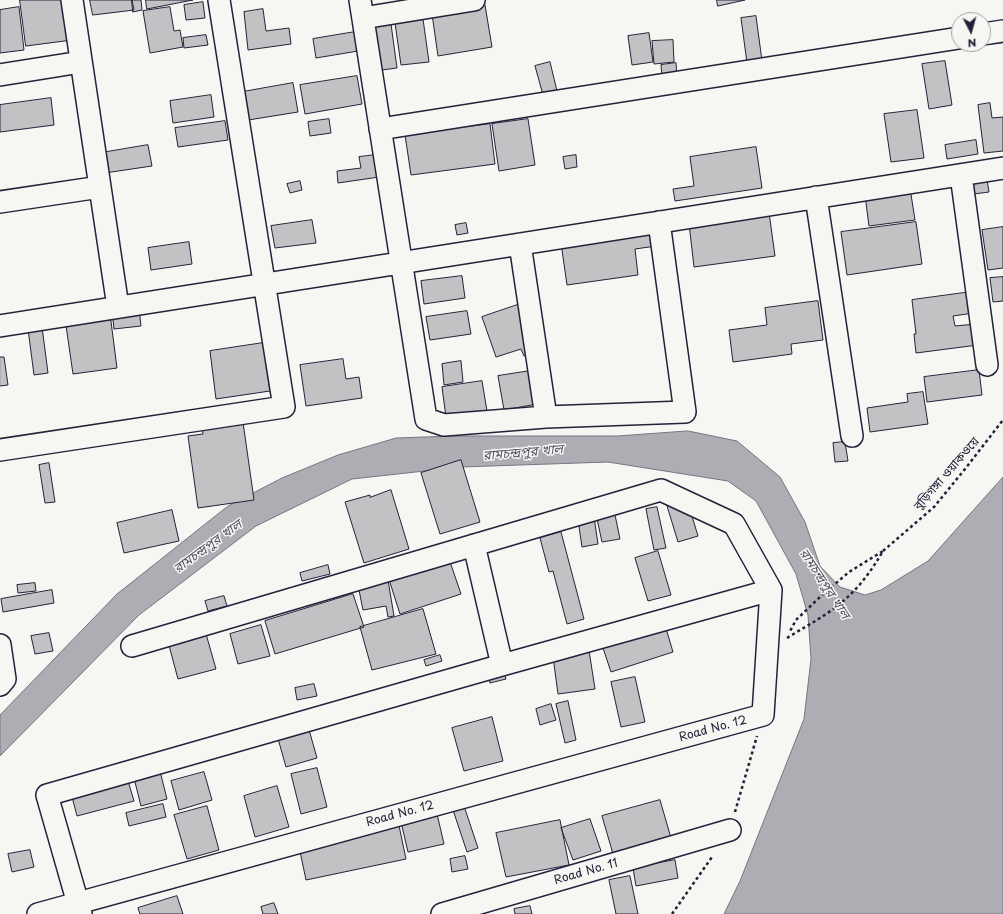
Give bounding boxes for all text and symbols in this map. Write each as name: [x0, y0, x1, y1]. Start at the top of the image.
north arrow: [951, 12, 991, 52]
text: N: [967, 35, 977, 52]
street label: বুড়িগঙ্গা ওয়াকওয়ে: [911, 435, 983, 513]
water label: রামচন্দ্রপুর খাল: [482, 442, 564, 464]
water label: রামচন্দ্রপুর খাল: [171, 517, 245, 577]
water label: রামচন্দ্রপুর খাল: [796, 546, 852, 622]
street label: Road No. 12: [678, 713, 748, 745]
street label: Road No. 12: [365, 798, 435, 830]
street label: Road No. 11: [552, 856, 620, 888]

